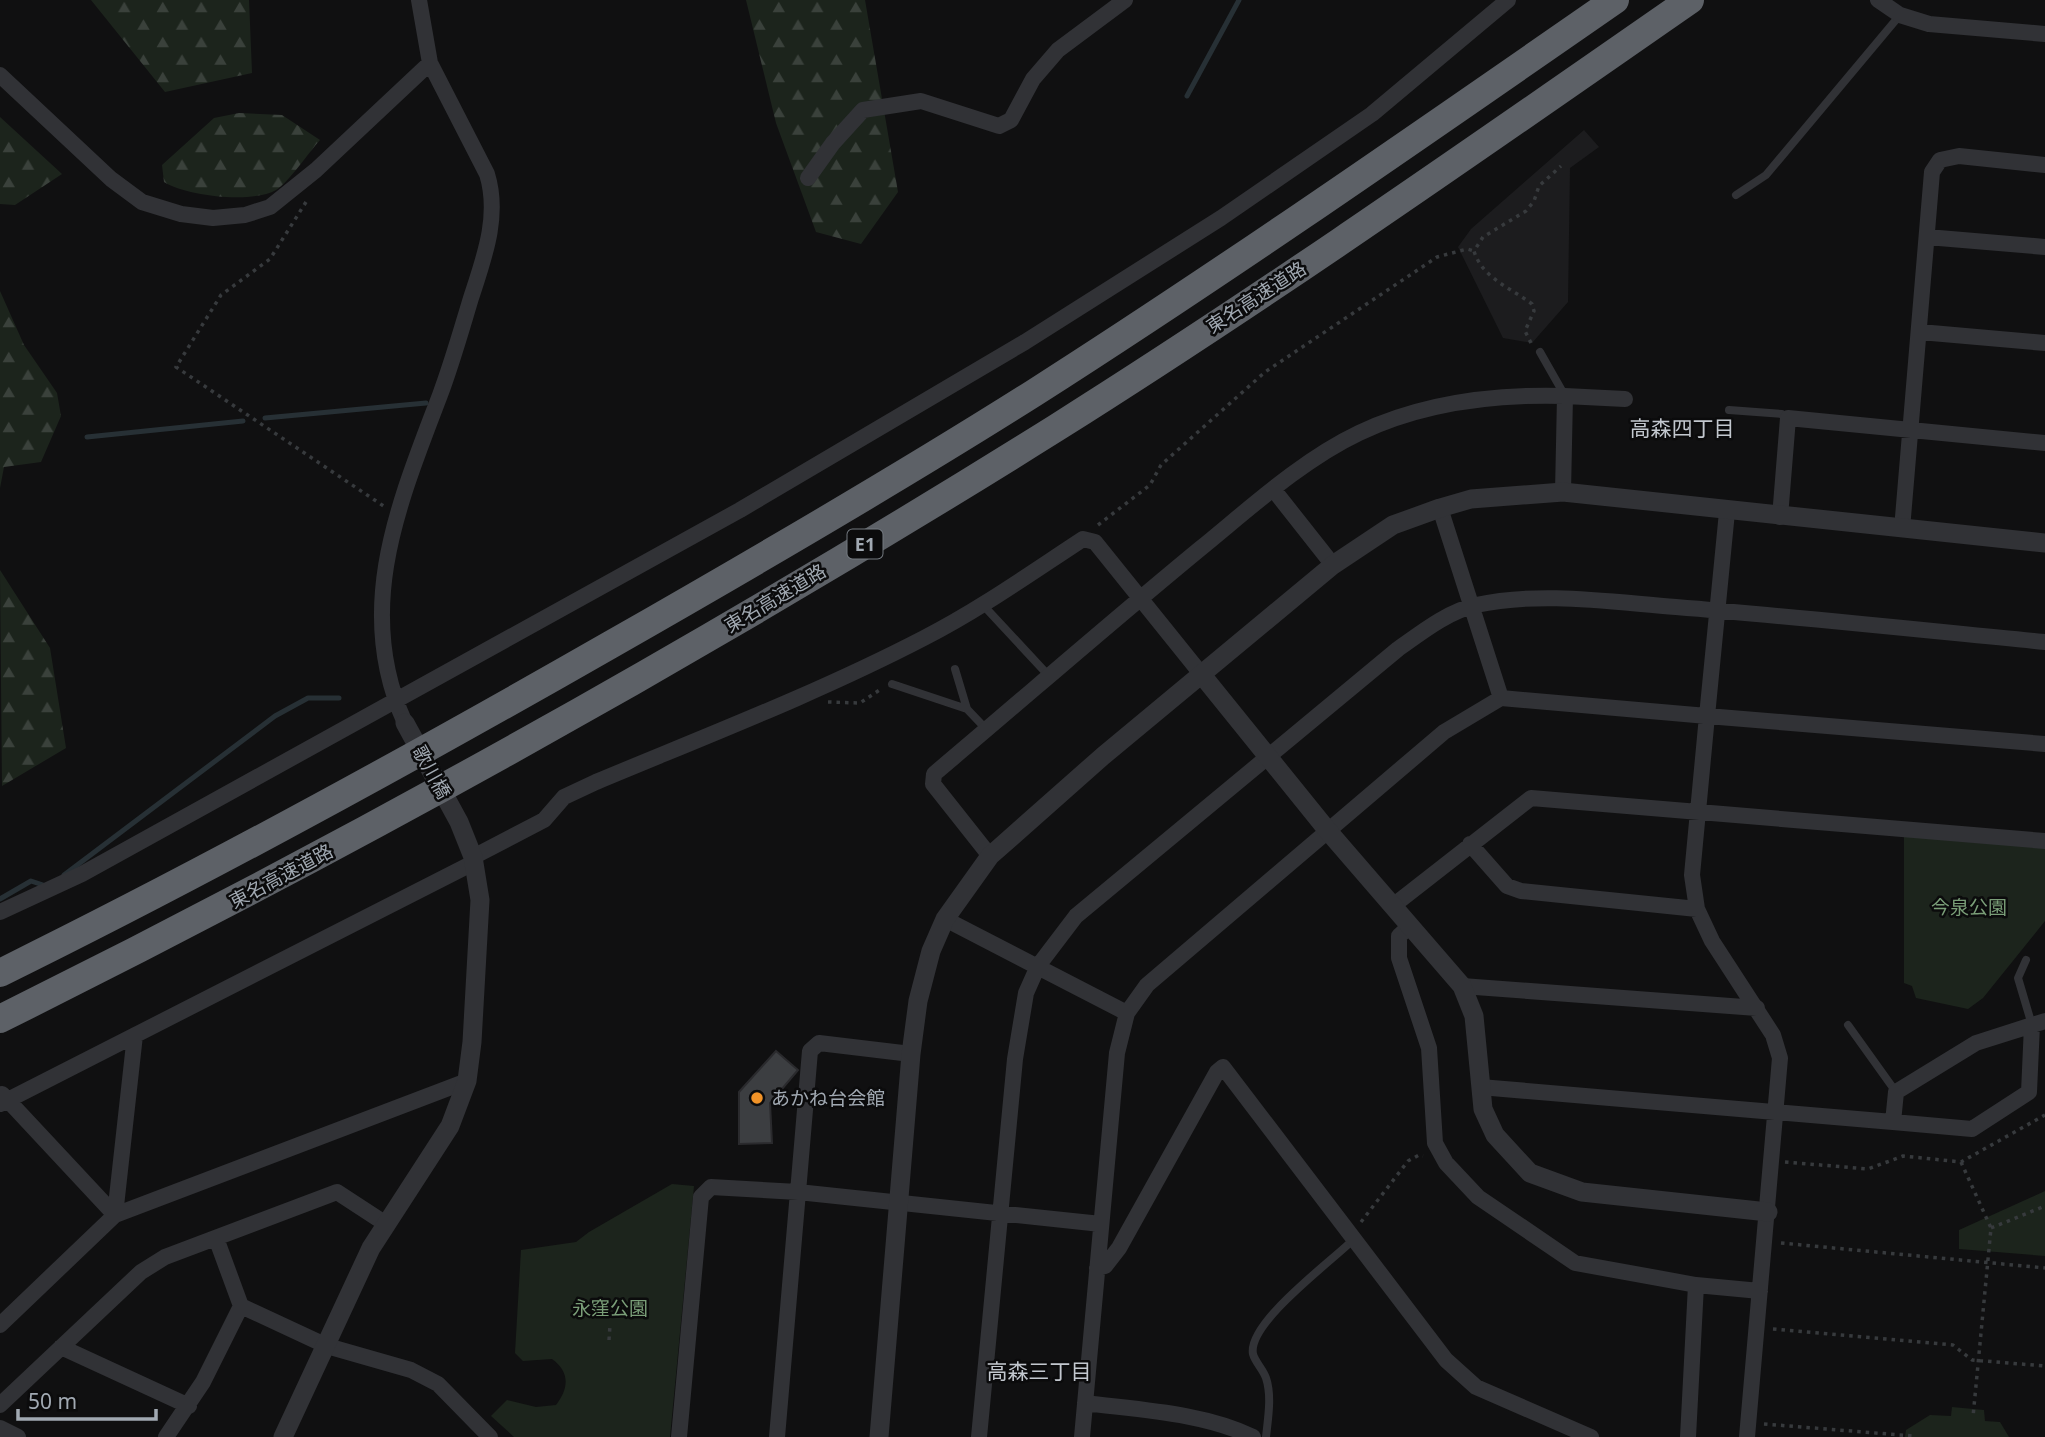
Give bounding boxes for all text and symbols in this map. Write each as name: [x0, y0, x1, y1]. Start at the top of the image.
street label: 東名高速道路: [1201, 255, 1311, 339]
district label: 高森四丁目: [1630, 414, 1735, 442]
road number: E1: [848, 530, 882, 558]
street label: 東名高速道路: [719, 557, 831, 639]
street label: 歌川橋: [407, 741, 457, 803]
street label: 東名高速道路: [225, 838, 337, 914]
park label: 今泉公園: [1931, 894, 2007, 920]
place label: あかね台会館: [771, 1085, 885, 1111]
marker: あかね台会館: [749, 1090, 765, 1106]
park label: 永窪公園: [572, 1295, 648, 1321]
district label: 高森三丁目: [987, 1357, 1092, 1385]
scale bar: [18, 1378, 156, 1422]
text: 50 m: [28, 1387, 77, 1415]

